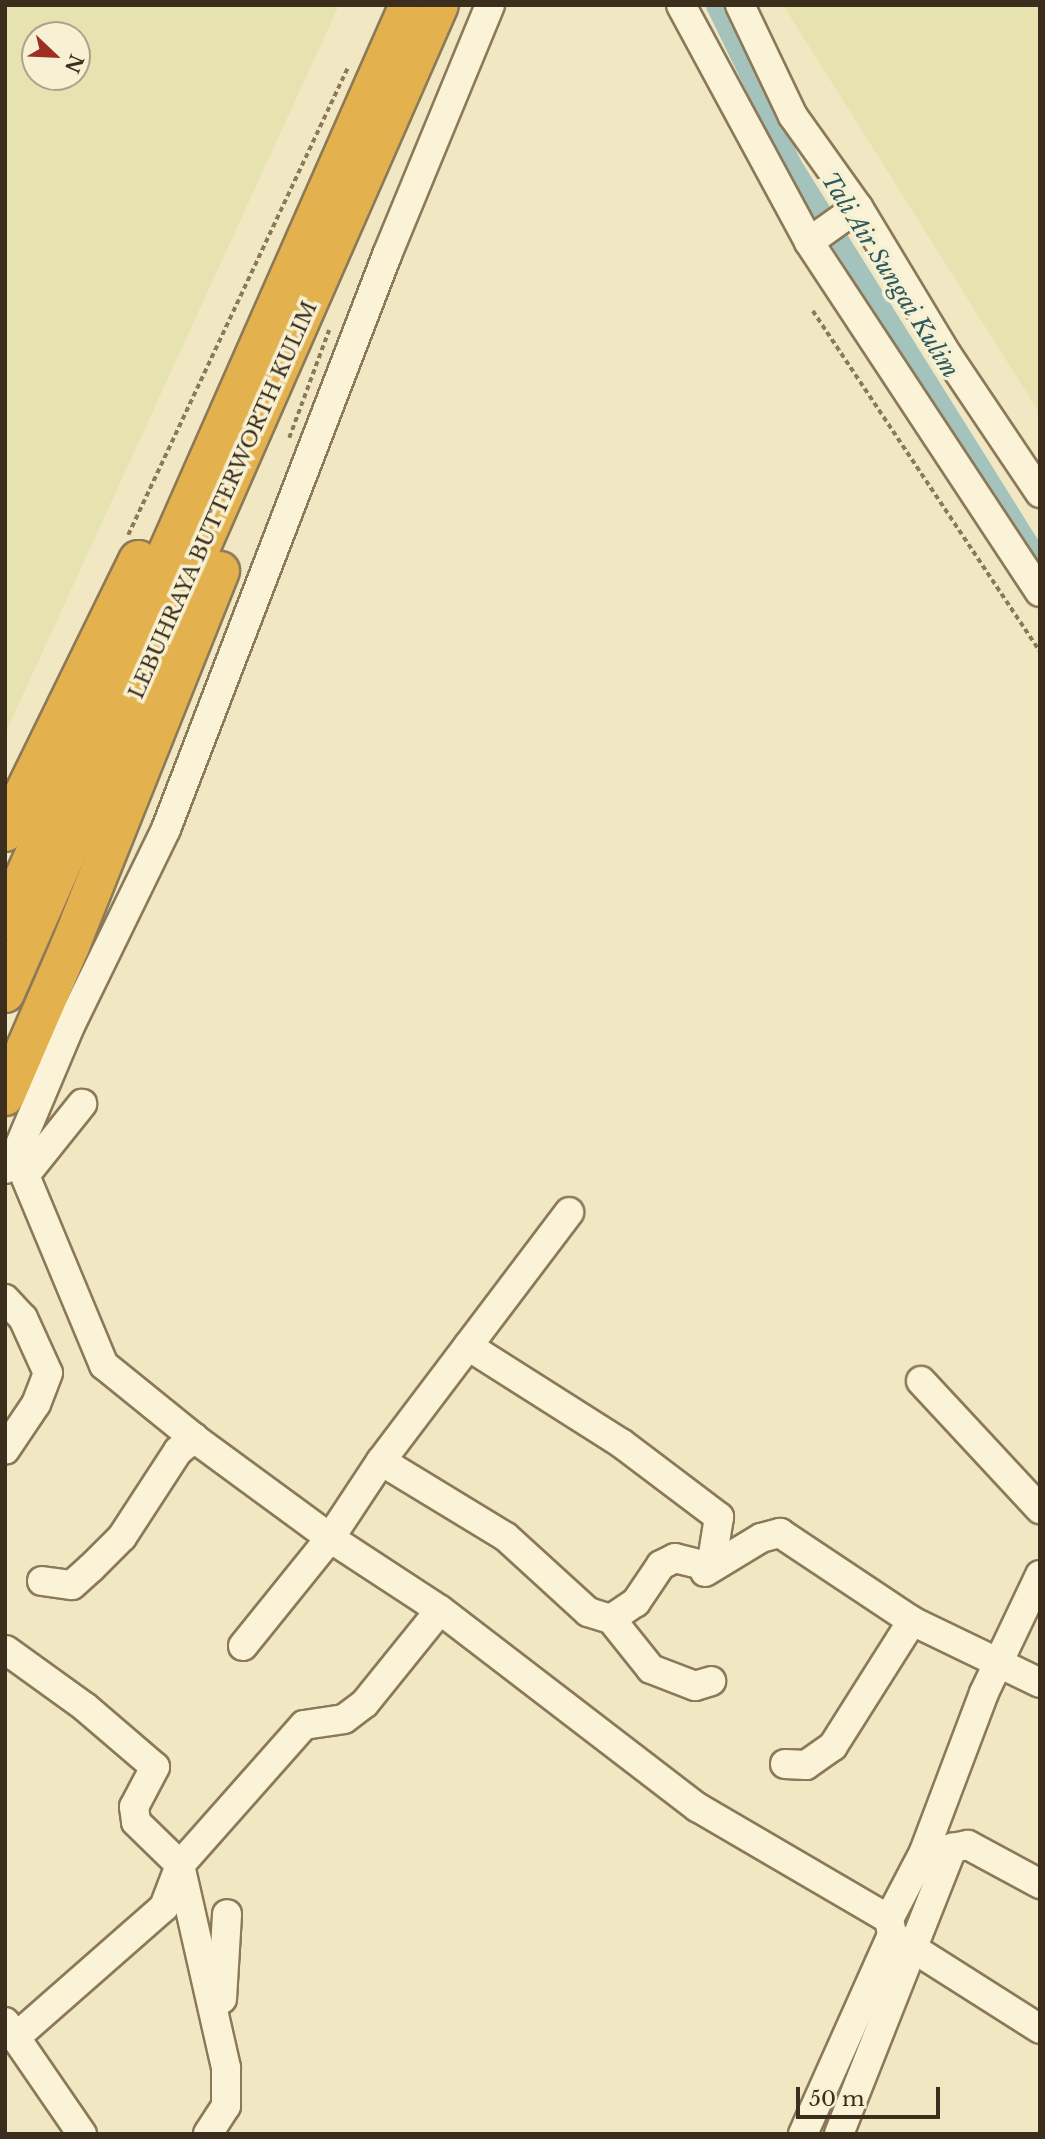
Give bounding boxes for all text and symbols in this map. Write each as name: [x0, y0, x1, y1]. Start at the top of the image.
north arrow: [21, 21, 91, 91]
text: N: [60, 51, 88, 76]
water label: Tali Air Sungai Kulim: [815, 166, 965, 384]
street label: LEBUHRAYA BUTTERWORTH KULIM: [123, 297, 323, 703]
scale bar: [800, 2072, 944, 2116]
text: 50 m: [809, 2086, 864, 2112]

